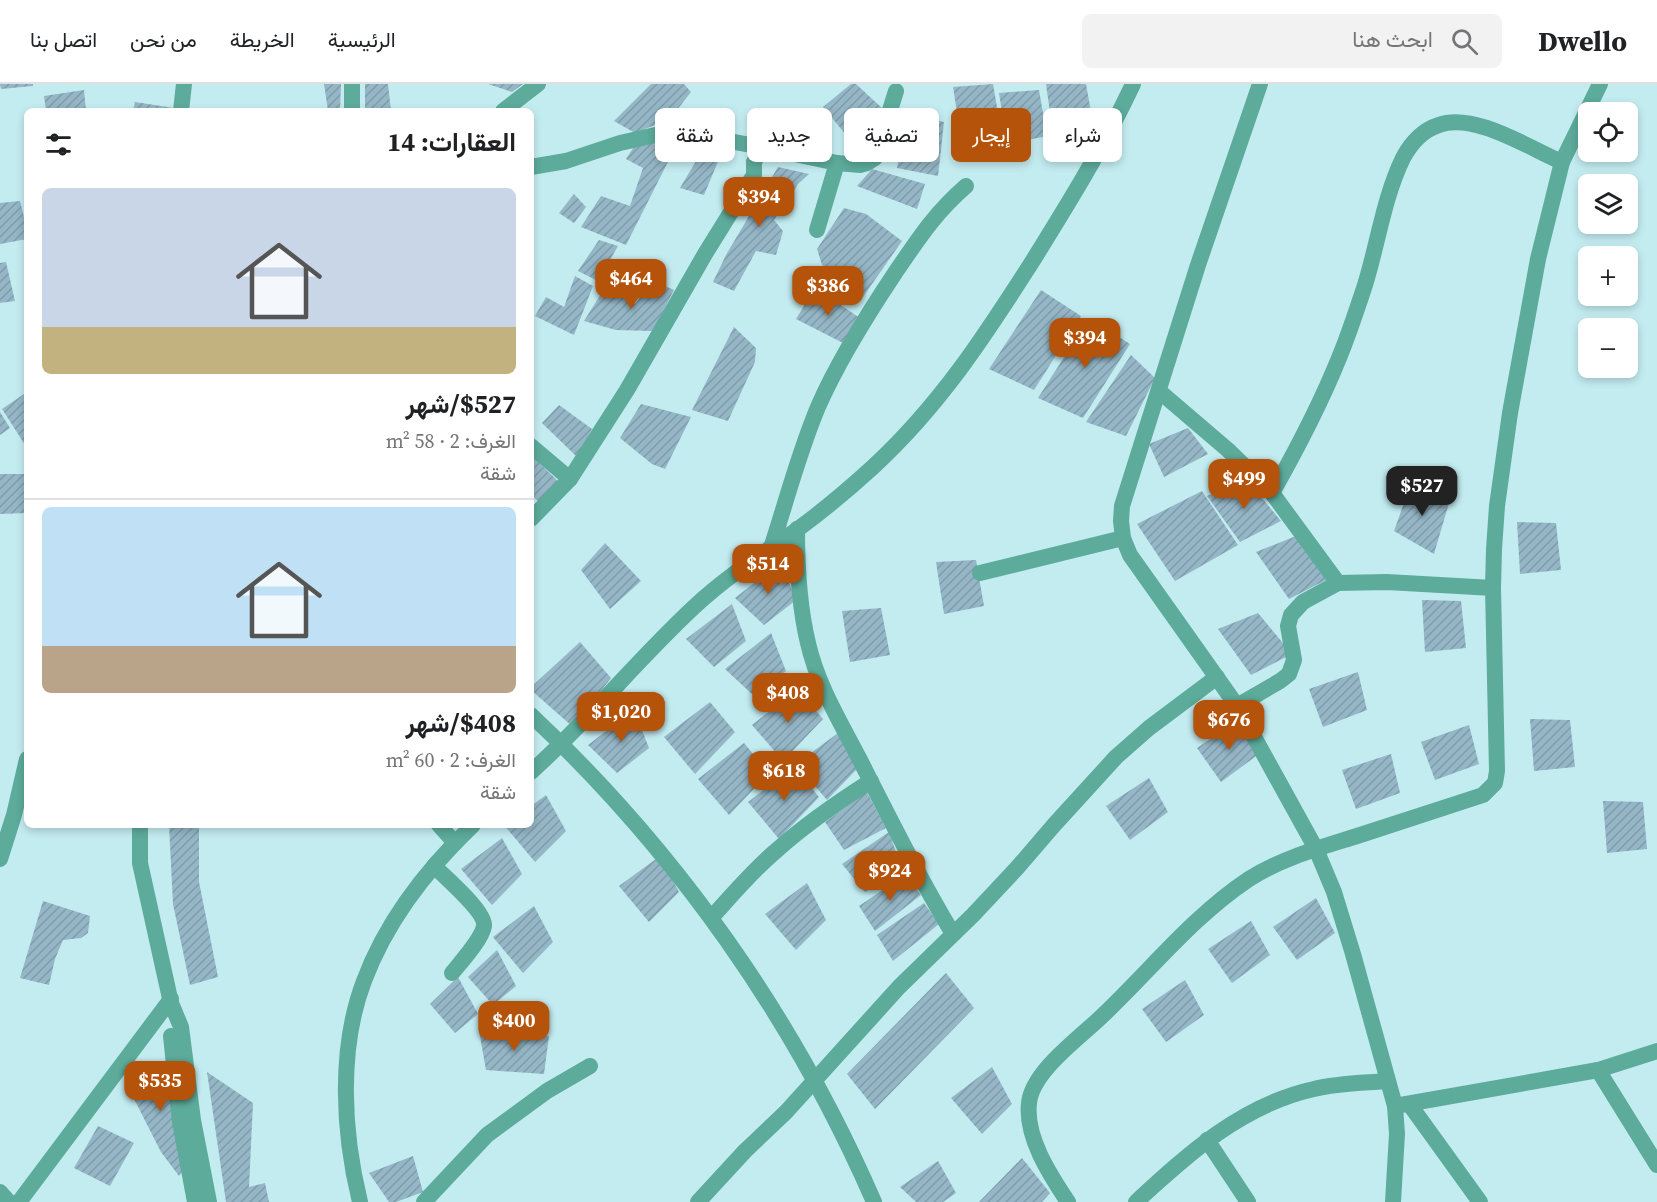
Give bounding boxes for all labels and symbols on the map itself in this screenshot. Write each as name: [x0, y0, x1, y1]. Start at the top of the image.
pin: $394: [723, 177, 795, 228]
pin: $464: [595, 259, 667, 310]
pin: $386: [792, 266, 864, 317]
pin: $394: [1049, 318, 1121, 369]
pin: $499: [1208, 459, 1280, 510]
pin: $527: [1386, 466, 1458, 517]
pin: $514: [732, 544, 804, 595]
pin: $408: [752, 673, 824, 724]
pin: $1,020: [572, 692, 670, 743]
pin: $676: [1193, 700, 1265, 751]
pin: $618: [748, 751, 820, 802]
pin: $924: [854, 851, 926, 902]
pin: $400: [478, 1001, 550, 1052]
pin: $535: [124, 1061, 196, 1112]

